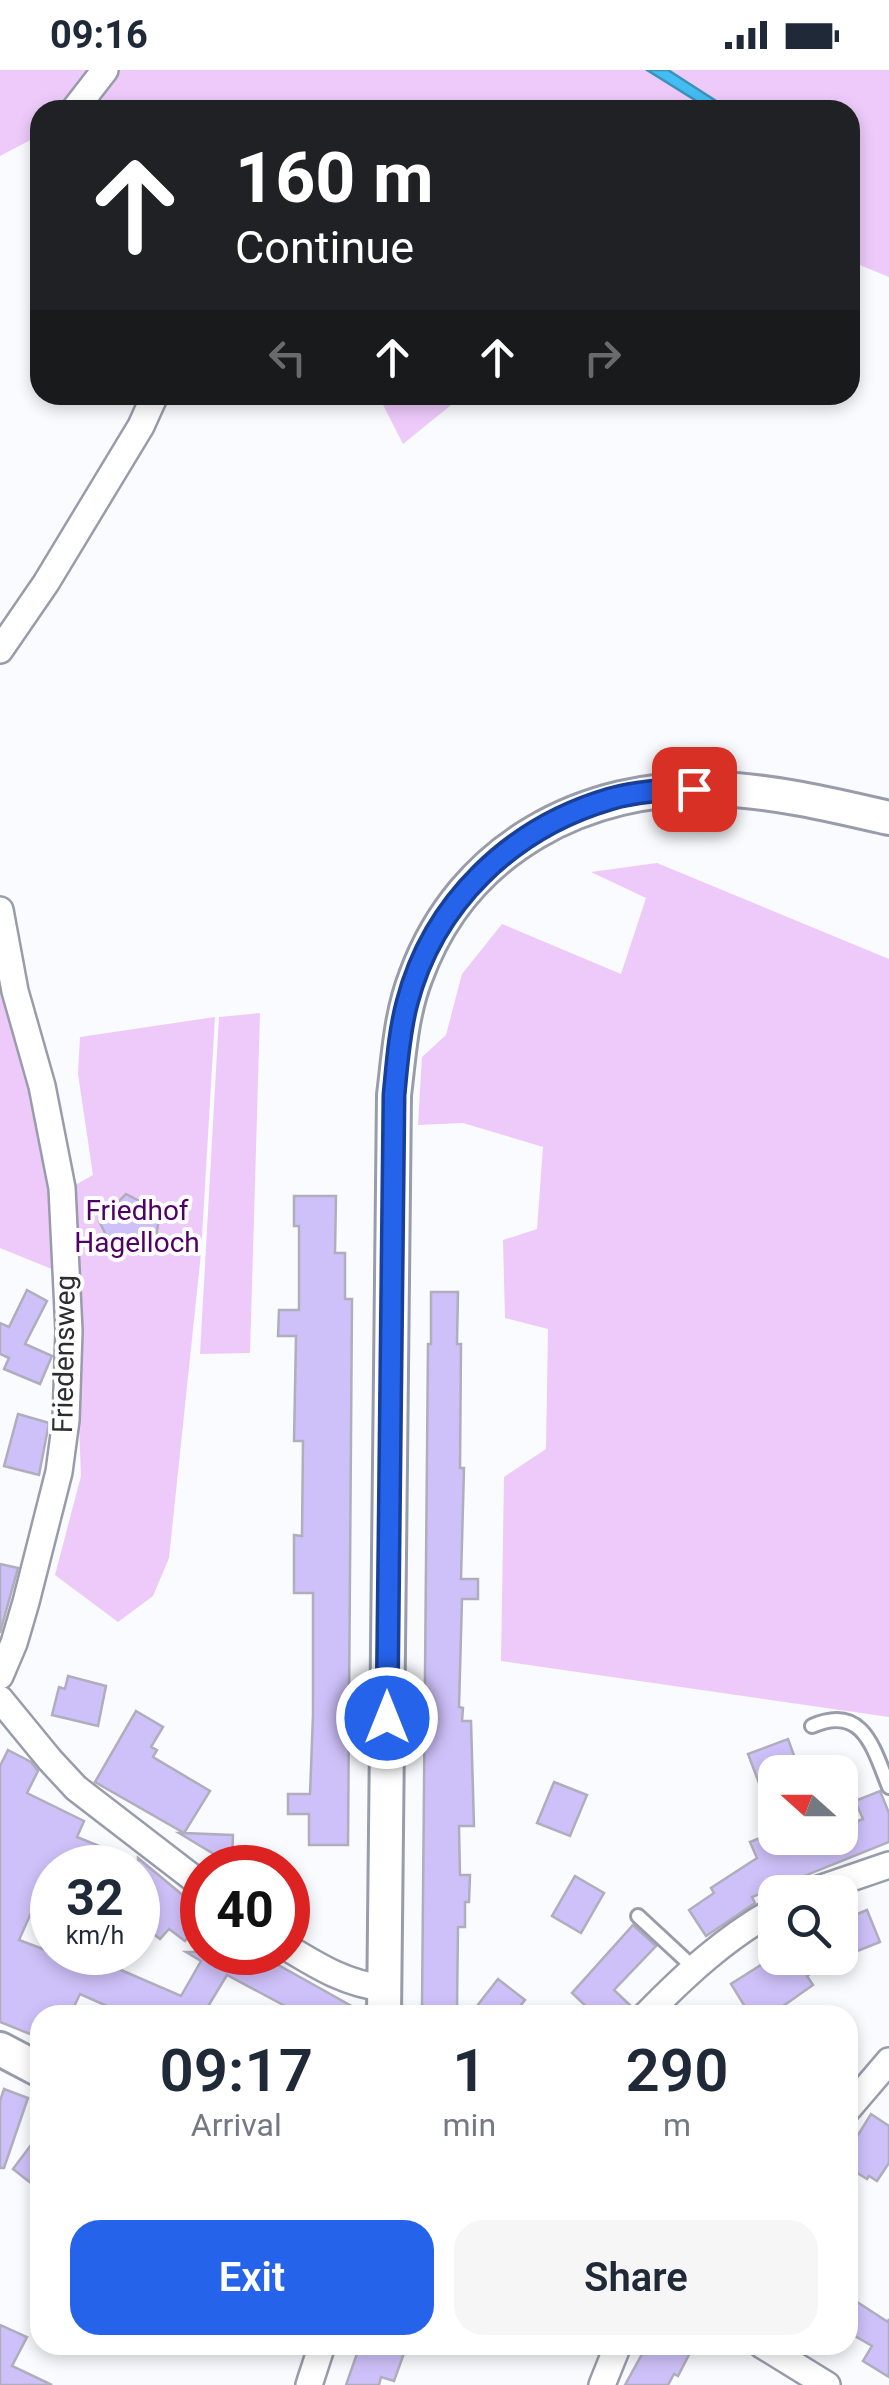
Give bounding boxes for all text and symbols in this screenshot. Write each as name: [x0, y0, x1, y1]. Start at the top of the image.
text: 09:16: [50, 13, 148, 57]
text: 160 m: [235, 137, 434, 219]
icon: ahead: [70, 140, 200, 270]
text: Continue: [235, 221, 414, 274]
icon: left: [260, 330, 315, 385]
icon: ahead: [365, 330, 420, 385]
icon: ahead: [470, 330, 525, 385]
icon: right: [575, 330, 630, 385]
pin: [652, 747, 737, 832]
icon: arrive: [667, 762, 722, 817]
park label: Friedhof Hagelloch: [74, 1194, 200, 1259]
street label: Friedensweg: [46, 1275, 82, 1433]
position arrow: [335, 1666, 439, 1770]
north arrow: [758, 1755, 858, 1855]
map controls: [758, 1755, 858, 1975]
speed limit sign: 40: [180, 1845, 310, 1975]
text: 32: [66, 1869, 124, 1927]
button: search: [758, 1875, 858, 1975]
text: km/h: [66, 1921, 124, 1950]
text: 09:17: [160, 2035, 313, 2106]
text: 1: [452, 2035, 486, 2106]
text: 290: [626, 2035, 728, 2106]
text: Arrival: [191, 2106, 282, 2144]
text: min: [443, 2106, 496, 2144]
text: m: [663, 2106, 691, 2144]
button: Exit: [70, 2220, 434, 2335]
button: Share: [454, 2220, 818, 2335]

